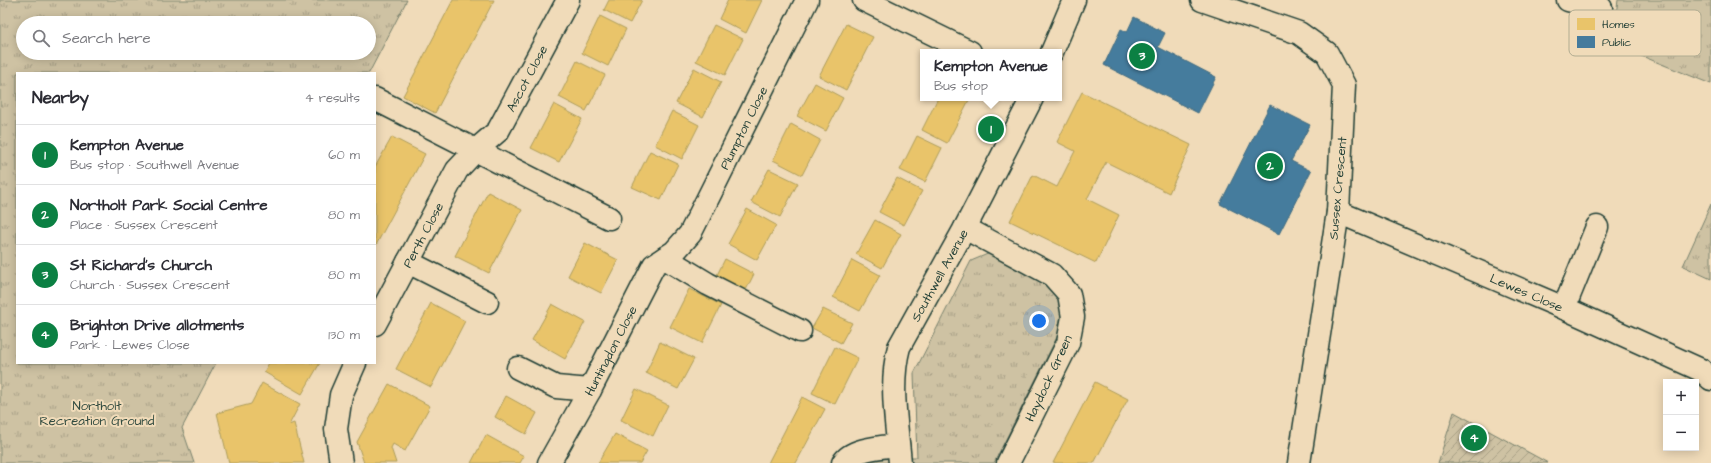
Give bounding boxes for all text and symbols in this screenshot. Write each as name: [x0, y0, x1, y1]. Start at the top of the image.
legend: [1569, 10, 1701, 56]
search box: [16, 16, 376, 60]
text: Homes: [1602, 17, 1635, 32]
icon: search: [30, 27, 52, 49]
text: Search here: [62, 28, 151, 49]
text: Public: [1602, 35, 1631, 50]
pin: 3: [1129, 41, 1155, 71]
street label: Ascot Close: [502, 42, 552, 115]
popup: [920, 49, 1062, 101]
text: Kempton Avenue: [934, 56, 1048, 77]
text: Bus stop: [934, 77, 988, 95]
street label: Plumpton Close: [716, 83, 772, 173]
text: Nearby: [32, 86, 89, 110]
text: 4 results: [305, 89, 360, 107]
pin: 1: [978, 114, 1004, 144]
text: Kempton Avenue: [70, 135, 184, 156]
street label: Sussex Crescent: [1325, 135, 1352, 240]
text: 1: [44, 146, 46, 164]
text: 60 m: [328, 146, 360, 164]
pin: 2: [1257, 151, 1283, 181]
text: Bus stop · Southwell Avenue: [70, 156, 239, 174]
text: Northolt Park Social Centre: [70, 195, 268, 216]
street label: Perth Close: [399, 199, 448, 271]
text: 2: [41, 206, 49, 224]
text: 80 m: [328, 206, 360, 224]
text: Place · Sussex Crescent: [70, 216, 218, 234]
street label: Southwell Avenue: [907, 226, 973, 325]
text: St Richard's Church: [70, 255, 212, 276]
text: 3: [42, 266, 48, 284]
text: 80 m: [328, 266, 360, 284]
street label: Lewes Close: [1487, 270, 1565, 317]
text: Church · Sussex Crescent: [70, 276, 230, 294]
street label: Huntingdon Close: [580, 303, 642, 400]
your location: [1029, 311, 1049, 331]
text: Brighton Drive allotments: [70, 315, 244, 336]
text: 4: [41, 326, 49, 344]
text: 130 m: [328, 326, 360, 344]
street label: Haydock Green: [1021, 332, 1078, 425]
text: Park · Lewes Close: [70, 336, 190, 354]
map controls: [1663, 379, 1699, 451]
button: +: [1663, 379, 1699, 415]
park label: Northolt Recreation Ground: [40, 397, 155, 430]
button: −: [1663, 415, 1699, 451]
pin: 4: [1461, 423, 1487, 453]

